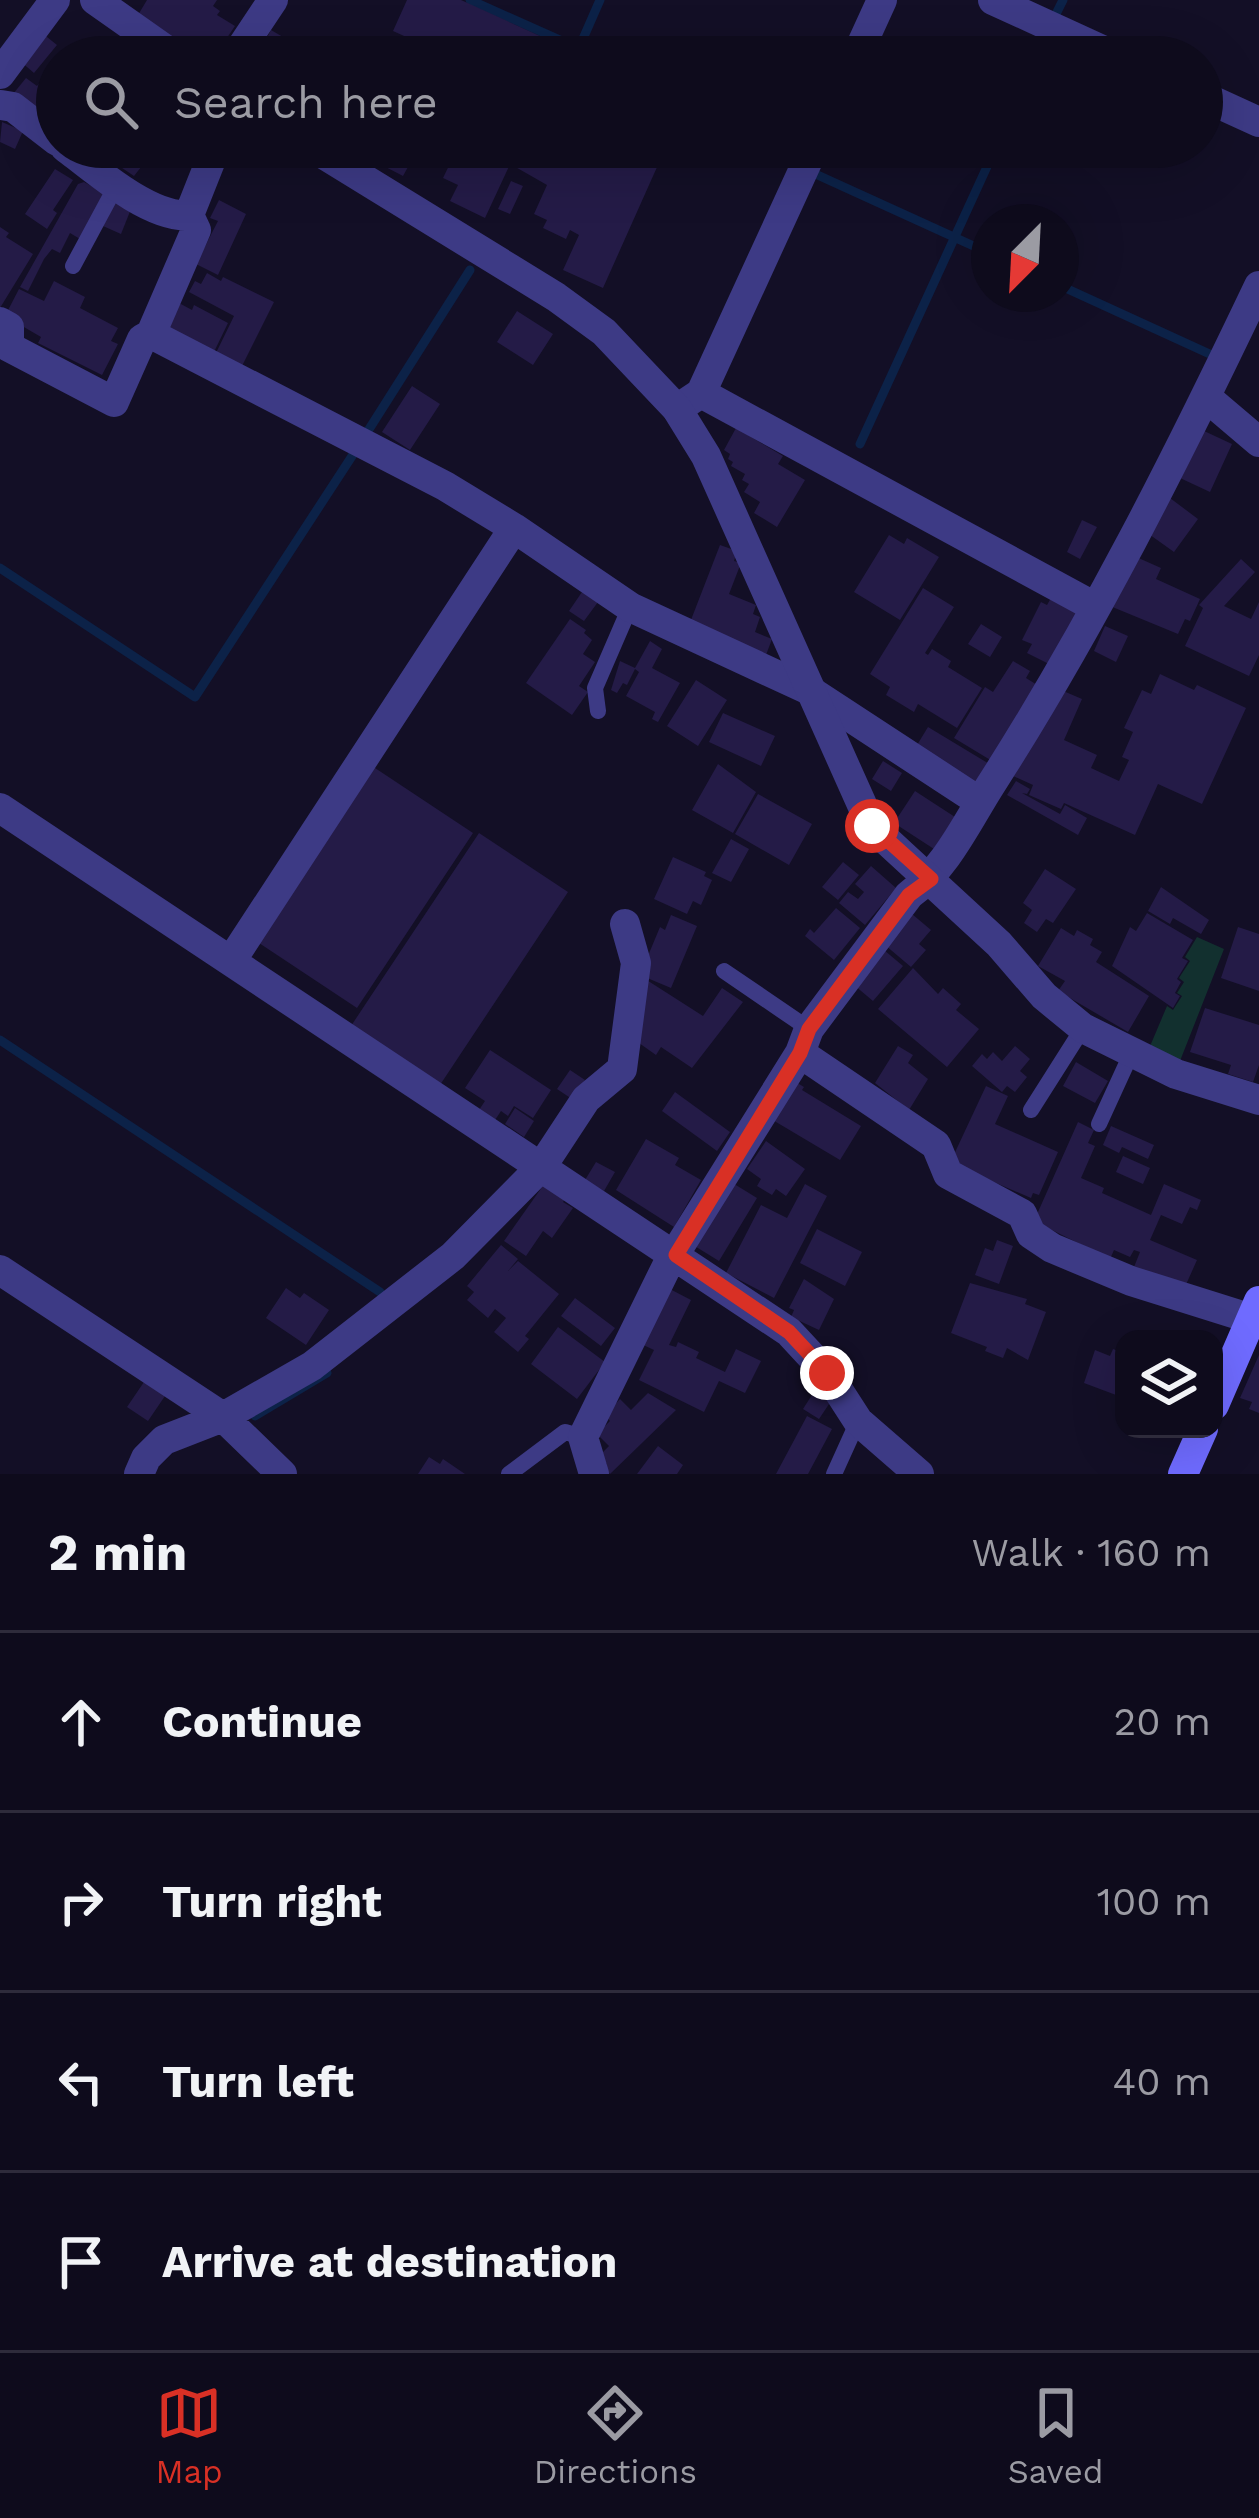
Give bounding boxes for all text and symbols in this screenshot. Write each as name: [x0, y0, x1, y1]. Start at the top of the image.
search box: [36, 36, 1223, 168]
icon: search: [78, 69, 144, 135]
text: Search here: [174, 76, 438, 129]
north arrow: [971, 204, 1079, 312]
route start: [845, 799, 899, 853]
map controls: [1115, 1330, 1223, 1438]
button: layers: [1115, 1330, 1223, 1438]
route end: [800, 1346, 854, 1400]
text: 2 min: [48, 1523, 187, 1582]
text: Walk · 160 m: [972, 1530, 1211, 1575]
icon: ahead: [48, 1689, 114, 1755]
text: Continue: [162, 1695, 362, 1748]
text: 20 m: [1114, 1699, 1211, 1744]
icon: right: [48, 1869, 114, 1935]
text: Turn right: [162, 1875, 382, 1928]
text: 100 m: [1097, 1879, 1211, 1924]
icon: left: [48, 2049, 114, 2115]
text: Turn left: [162, 2055, 354, 2108]
text: 40 m: [1112, 2059, 1211, 2104]
icon: arrive: [48, 2229, 114, 2295]
text: Arrive at destination: [162, 2235, 617, 2288]
tab: Map: [155, 2380, 223, 2491]
tab: Directions: [534, 2380, 697, 2491]
tab: Saved: [1008, 2380, 1104, 2491]

